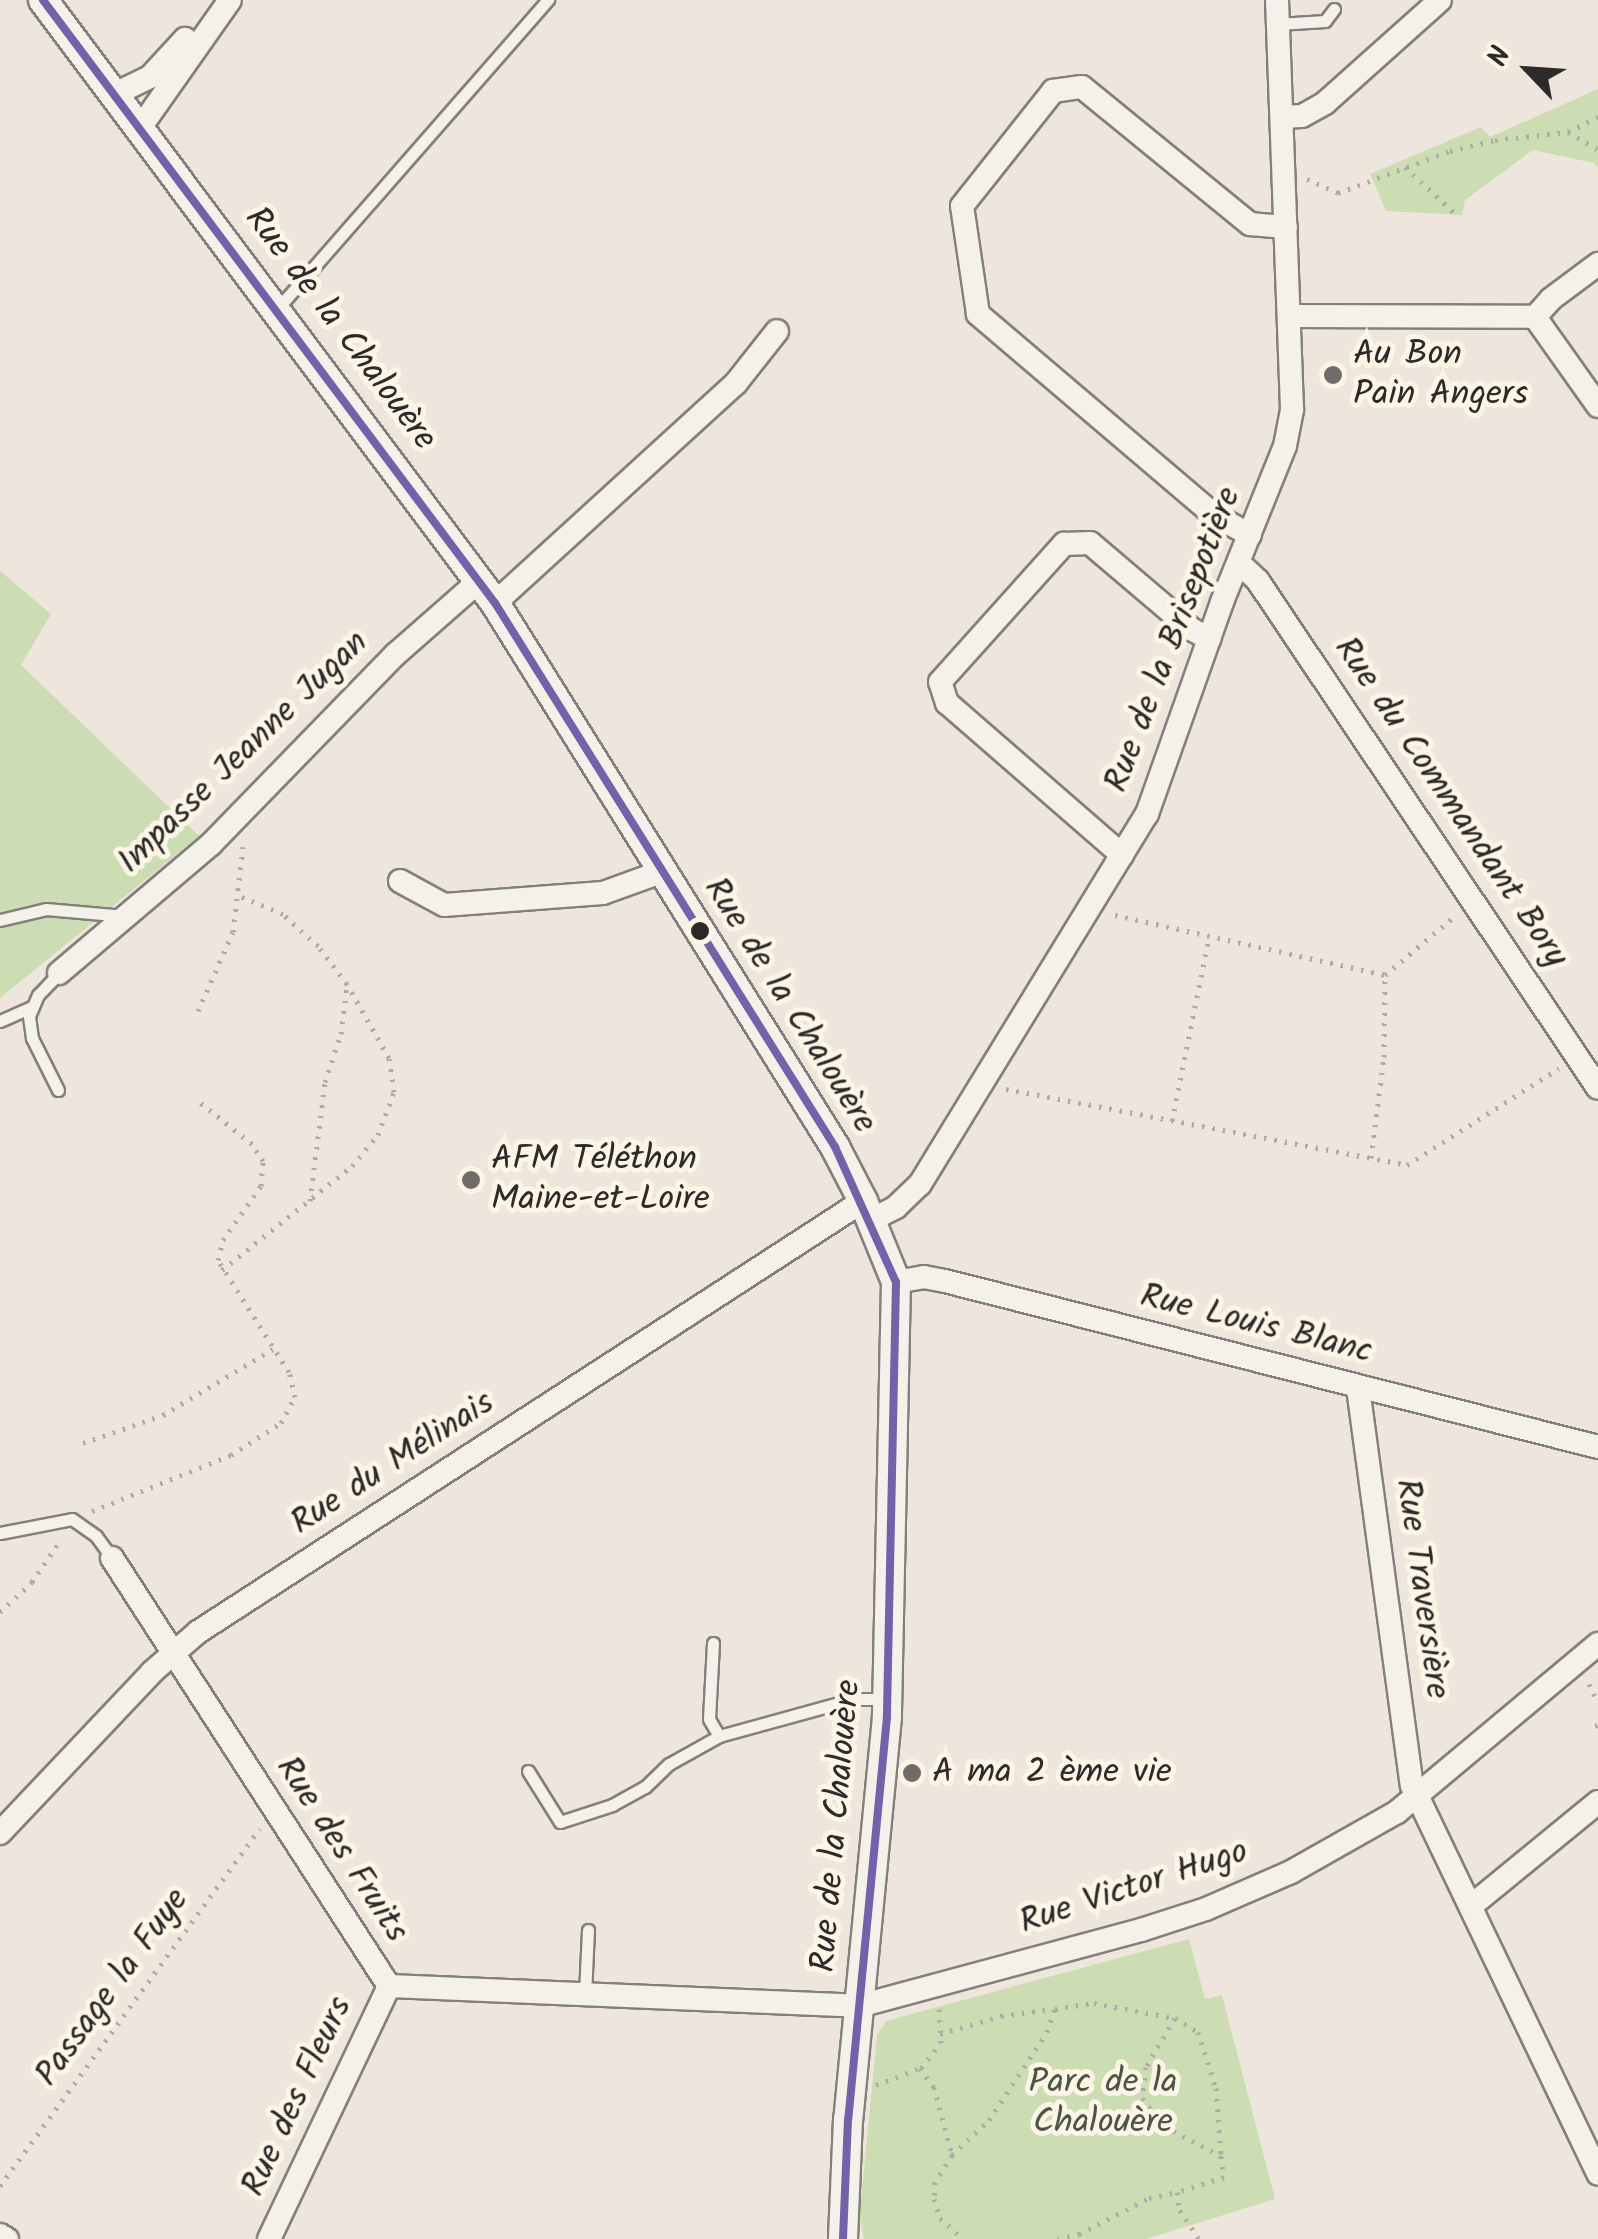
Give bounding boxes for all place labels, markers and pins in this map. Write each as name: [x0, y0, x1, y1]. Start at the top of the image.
place label: Au Bon Pain Angers: [1353, 334, 1528, 416]
marker: Au Bon Pain Angers: [1322, 364, 1344, 386]
unlabelled marker: [690, 921, 710, 941]
place label: AFM Téléthon Maine-et-Loire: [491, 1139, 710, 1221]
marker: AFM Téléthon Maine-et-Loire: [460, 1169, 482, 1191]
place label: A ma 2 ème vie: [932, 1752, 1172, 1794]
marker: A ma 2 ème vie: [901, 1762, 923, 1784]

